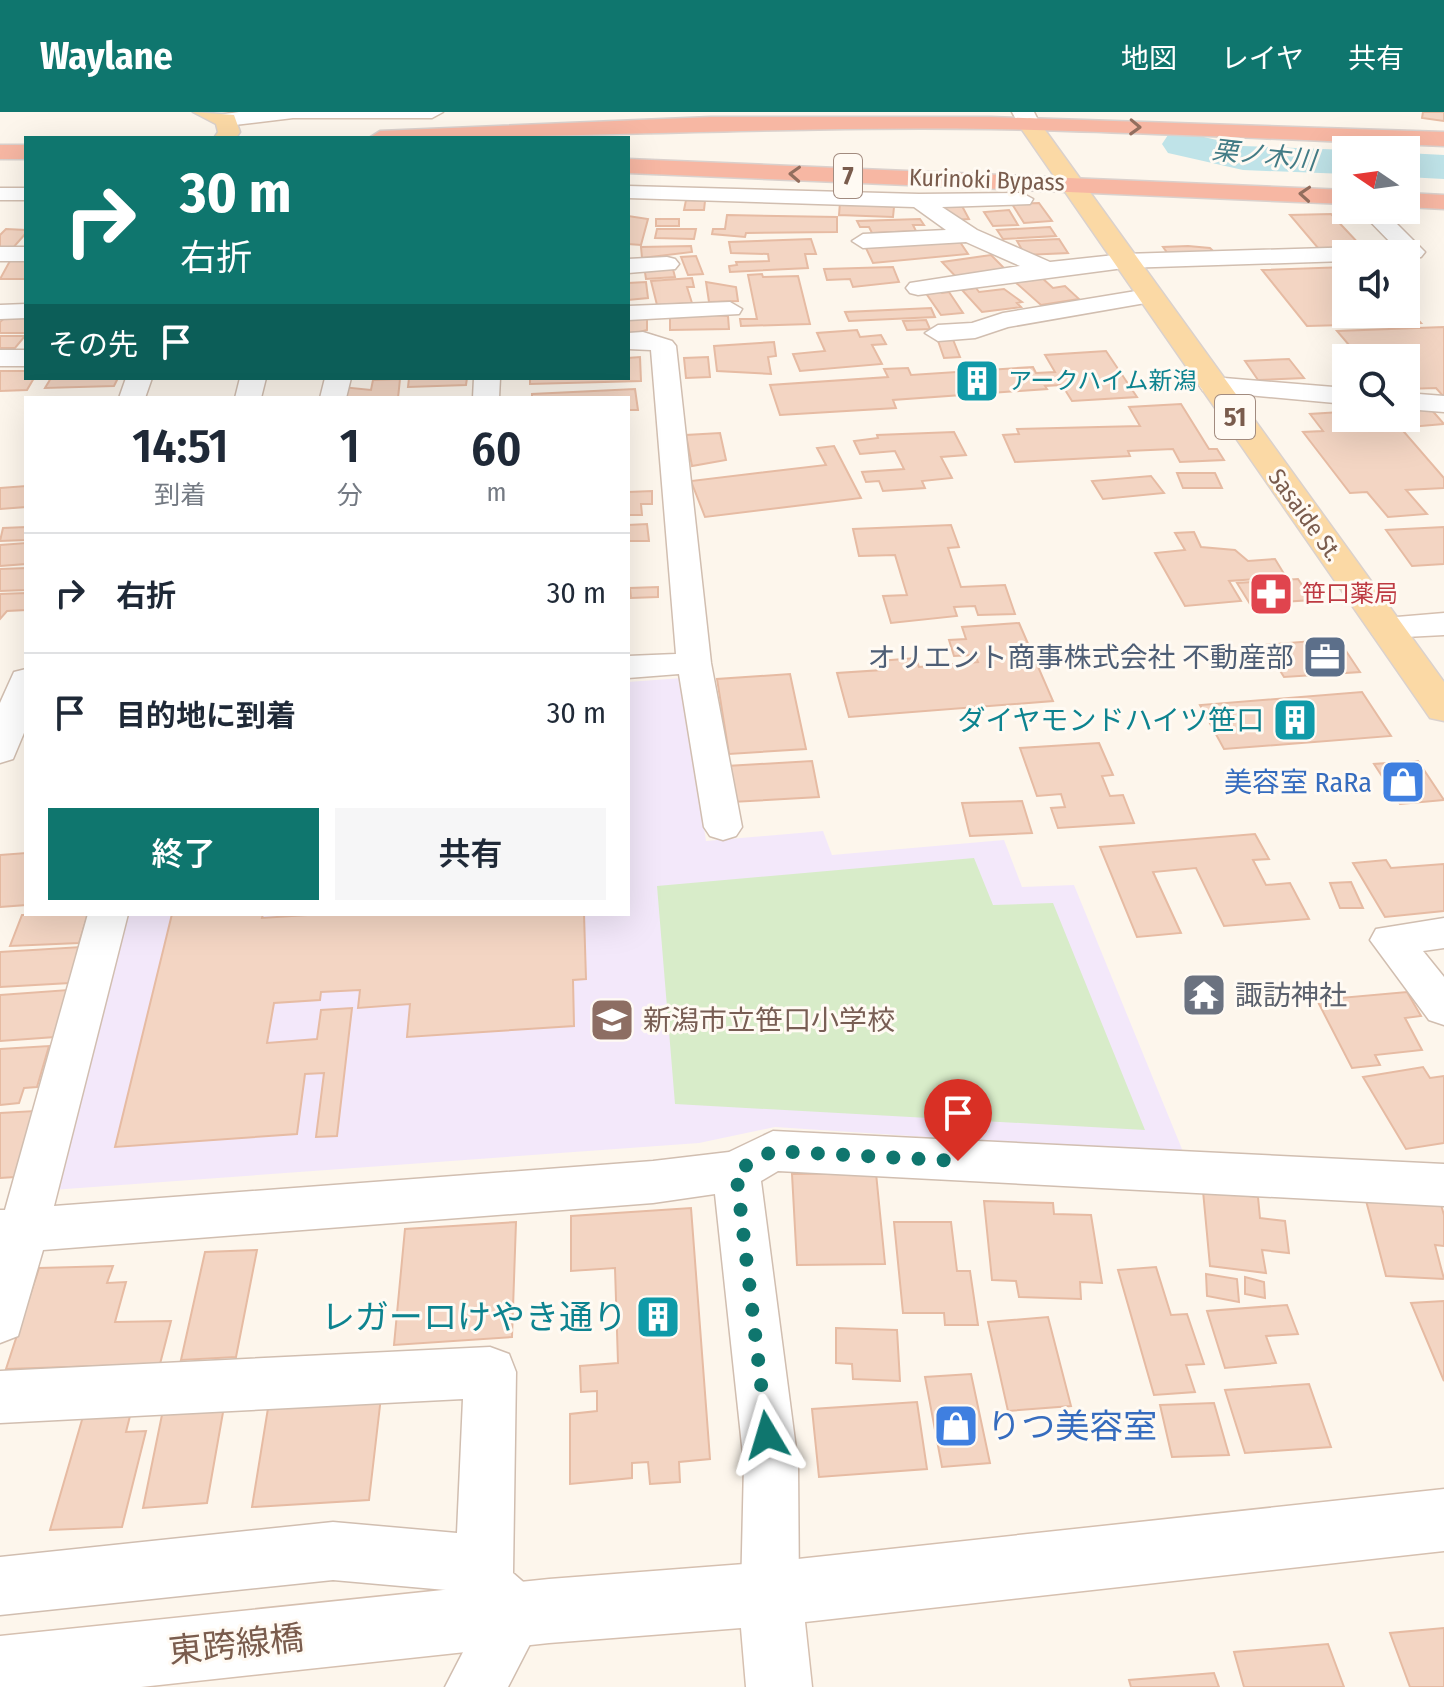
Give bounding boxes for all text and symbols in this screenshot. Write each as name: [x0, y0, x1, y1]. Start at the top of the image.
text: Waylane: [40, 33, 173, 79]
text: 地図: [1121, 42, 1177, 75]
text: レイヤ: [1221, 42, 1304, 75]
text: 共有: [1348, 42, 1404, 75]
one-way arrow: [1129, 118, 1142, 135]
water label: 栗ノ木川: [1211, 135, 1320, 177]
north arrow: [1332, 136, 1420, 224]
map controls: [1332, 136, 1420, 432]
road number: 7: [834, 154, 862, 198]
text: 30 m: [180, 160, 291, 227]
street label: Kurinoki Bypass: [909, 163, 1065, 197]
one-way arrow: [788, 165, 801, 182]
icon: right: [48, 168, 152, 272]
one-way arrow: [1298, 186, 1311, 203]
text: 右折: [180, 236, 252, 280]
button: sound: [1332, 240, 1420, 328]
icon: arrive: [154, 320, 198, 364]
text: その先: [48, 327, 138, 363]
button: search: [1332, 344, 1420, 432]
building icon: アークハイム新潟: [953, 357, 1001, 405]
place label: アークハイム新潟: [1008, 367, 1196, 395]
road number: 51: [1215, 395, 1255, 439]
text: 14:51: [132, 417, 228, 475]
text: 1: [340, 417, 360, 475]
text: 60: [471, 420, 522, 478]
street label: Sasaide St.: [1262, 464, 1348, 566]
text: m: [486, 477, 506, 508]
text: 到着: [154, 480, 206, 511]
text: 分: [337, 480, 363, 511]
pharmacy icon: 笹口薬局: [1247, 570, 1295, 618]
icon: right: [48, 571, 92, 615]
text: 30 m: [547, 575, 606, 611]
text: 右折: [116, 578, 176, 614]
place label: 笹口薬局: [1302, 580, 1398, 608]
office icon: オリエント商事株式会社 不動産部: [1301, 633, 1349, 681]
place label: オリエント商事株式会社 不動産部: [867, 641, 1294, 674]
icon: arrive: [48, 691, 92, 735]
text: 30 m: [547, 695, 606, 731]
building icon: ダイヤモンドハイツ笹口: [1271, 696, 1319, 744]
text: 目的地に到着: [116, 698, 296, 734]
place label: ダイヤモンドハイツ笹口: [957, 704, 1264, 737]
shop icon: 美容室 RaRa: [1379, 758, 1427, 806]
place label: 美容室 RaRa: [1224, 766, 1372, 799]
button: 終了: [48, 808, 319, 900]
button: 共有: [335, 808, 606, 900]
temple icon: 諏訪神社: [1180, 971, 1228, 1019]
place label: 諏訪神社: [1235, 979, 1347, 1012]
school or university icon: 新潟市立笹口小学校: [588, 996, 636, 1044]
place label: 新潟市立笹口小学校: [643, 1004, 895, 1037]
pin: [924, 1079, 992, 1161]
icon: arrive: [936, 1091, 980, 1135]
building icon: レガーロけやき通り: [634, 1293, 682, 1341]
place label: レガーロけやき通り: [321, 1297, 627, 1338]
position arrow: [725, 1393, 809, 1477]
shop icon: りつ美容室: [932, 1402, 980, 1450]
place label: りつ美容室: [987, 1406, 1157, 1447]
street label: 東跨線橋: [166, 1617, 306, 1672]

